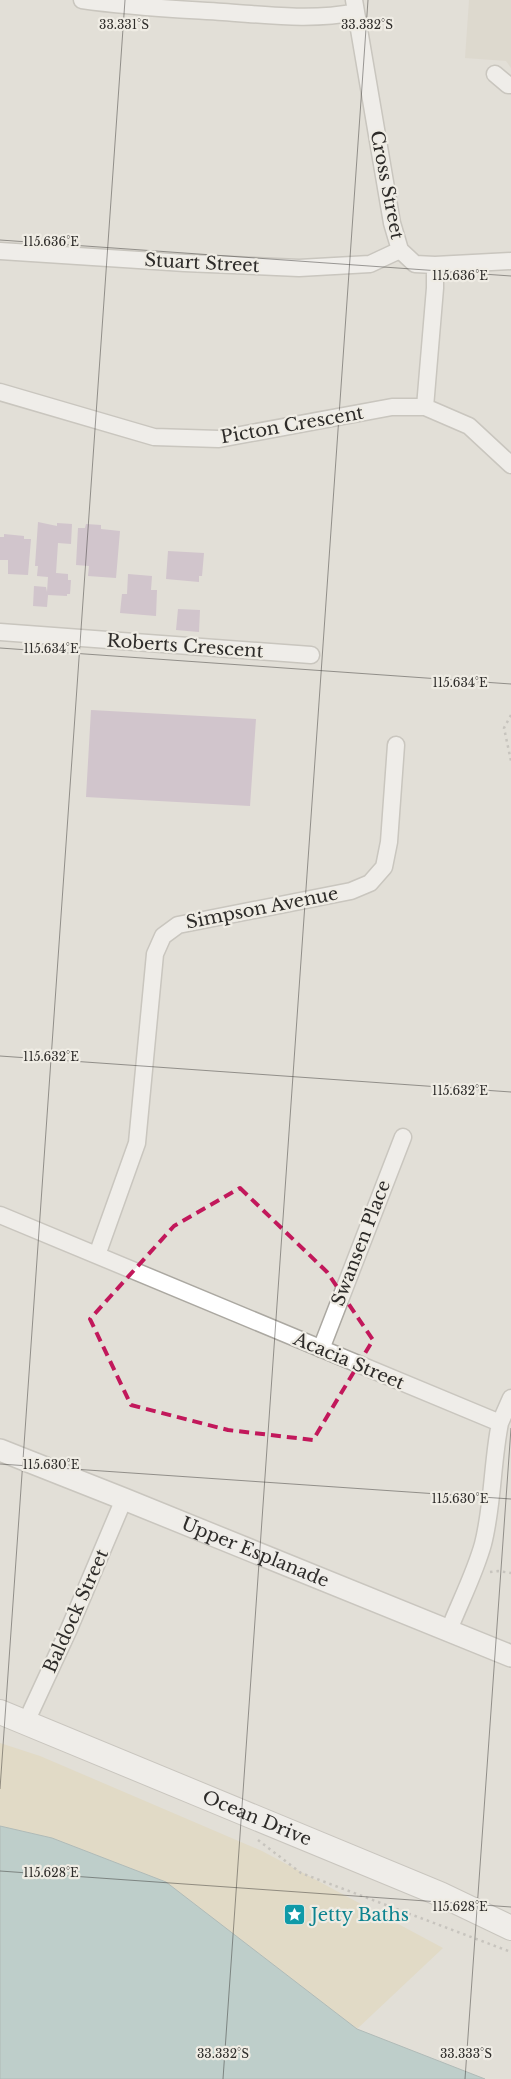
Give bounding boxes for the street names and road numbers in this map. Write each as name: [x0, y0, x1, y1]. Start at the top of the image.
street label: Cross Street: [366, 129, 408, 241]
street label: Stuart Street: [144, 249, 260, 277]
street label: Picton Crescent: [219, 402, 365, 448]
street label: Roberts Crescent: [106, 630, 264, 662]
street label: Simpson Avenue: [184, 882, 340, 934]
street label: Swansen Place: [327, 1177, 395, 1309]
street label: Acacia Street: [289, 1327, 408, 1394]
street label: Upper Esplanade: [178, 1512, 332, 1592]
street label: Baldock Street: [39, 1545, 113, 1676]
street label: Ocean Drive: [199, 1786, 315, 1851]

